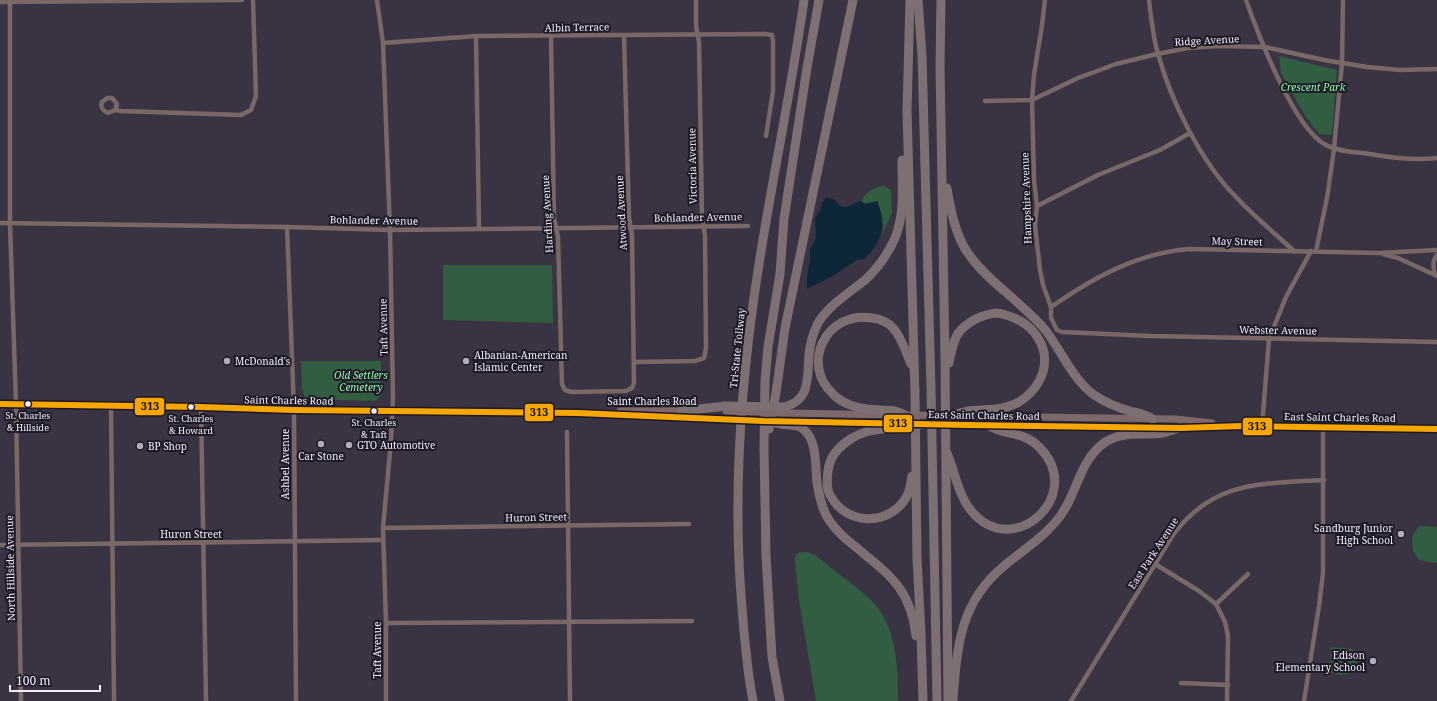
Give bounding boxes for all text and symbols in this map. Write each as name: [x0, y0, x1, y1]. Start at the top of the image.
street label: Albin Terrace: [545, 19, 609, 35]
street label: Ridge Avenue: [1174, 31, 1240, 49]
park label: Crescent Park: [1281, 80, 1346, 94]
street label: Victoria Avenue: [684, 128, 700, 204]
street label: Hampshire Avenue: [1017, 152, 1035, 244]
street label: Harding Avenue: [538, 175, 556, 253]
street label: Atwood Avenue: [612, 175, 630, 251]
street label: Bohlander Avenue: [654, 209, 742, 225]
street label: Bohlander Avenue: [330, 212, 418, 228]
street label: May Street: [1211, 234, 1263, 248]
street label: Taft Avenue: [376, 298, 390, 356]
street label: Tri-State Tollway: [726, 307, 748, 389]
street label: Webster Avenue: [1239, 322, 1317, 338]
place label: Albanian-American Islamic Center: [474, 348, 568, 374]
place label: McDonald's: [235, 354, 291, 368]
marker: McDonald's: [222, 356, 232, 366]
marker: Albanian-American Islamic Center: [461, 356, 471, 366]
park label: Old Settlers Cemetery: [334, 368, 388, 394]
street label: Saint Charles Road: [244, 392, 334, 408]
street label: Saint Charles Road: [607, 394, 697, 408]
line badge: 313: [134, 397, 165, 416]
text: 313: [141, 398, 159, 413]
marker: St. Charles & Hillside: [23, 399, 33, 409]
marker: St. Charles & Howard: [186, 402, 196, 412]
line badge: 313: [524, 403, 554, 422]
text: 313: [530, 404, 548, 419]
marker: St. Charles & Taft: [369, 406, 379, 416]
street label: East Saint Charles Road: [928, 407, 1040, 423]
place label: St. Charles & Hillside: [6, 409, 50, 434]
street label: East Saint Charles Road: [1284, 409, 1396, 425]
place label: St. Charles & Howard: [169, 412, 213, 437]
line badge: 313: [883, 414, 913, 433]
text: 313: [889, 415, 907, 430]
place label: St. Charles & Taft: [352, 416, 396, 441]
line badge: 313: [1242, 417, 1273, 436]
text: 313: [1248, 418, 1266, 433]
street label: Ashbel Avenue: [278, 429, 292, 499]
place label: GTO Automotive: [357, 438, 435, 452]
place label: BP Shop: [148, 439, 187, 453]
marker: Car Stone: [316, 439, 326, 449]
marker: GTO Automotive: [344, 440, 354, 450]
marker: BP Shop: [135, 441, 145, 451]
place label: Car Stone: [298, 449, 344, 463]
street label: Huron Street: [505, 509, 567, 525]
street label: East Park Avenue: [1125, 514, 1181, 592]
street label: North Hillside Avenue: [2, 515, 18, 621]
place label: Sandburg Junior High School: [1314, 521, 1393, 547]
street label: Huron Street: [160, 527, 222, 541]
marker: Sandburg Junior High School: [1396, 529, 1406, 539]
street label: Taft Avenue: [370, 621, 384, 679]
place label: Edison Elementary School: [1276, 648, 1366, 674]
marker: Edison Elementary School: [1368, 656, 1378, 666]
scale bar: [10, 667, 100, 693]
text: 100 m: [16, 672, 51, 689]

